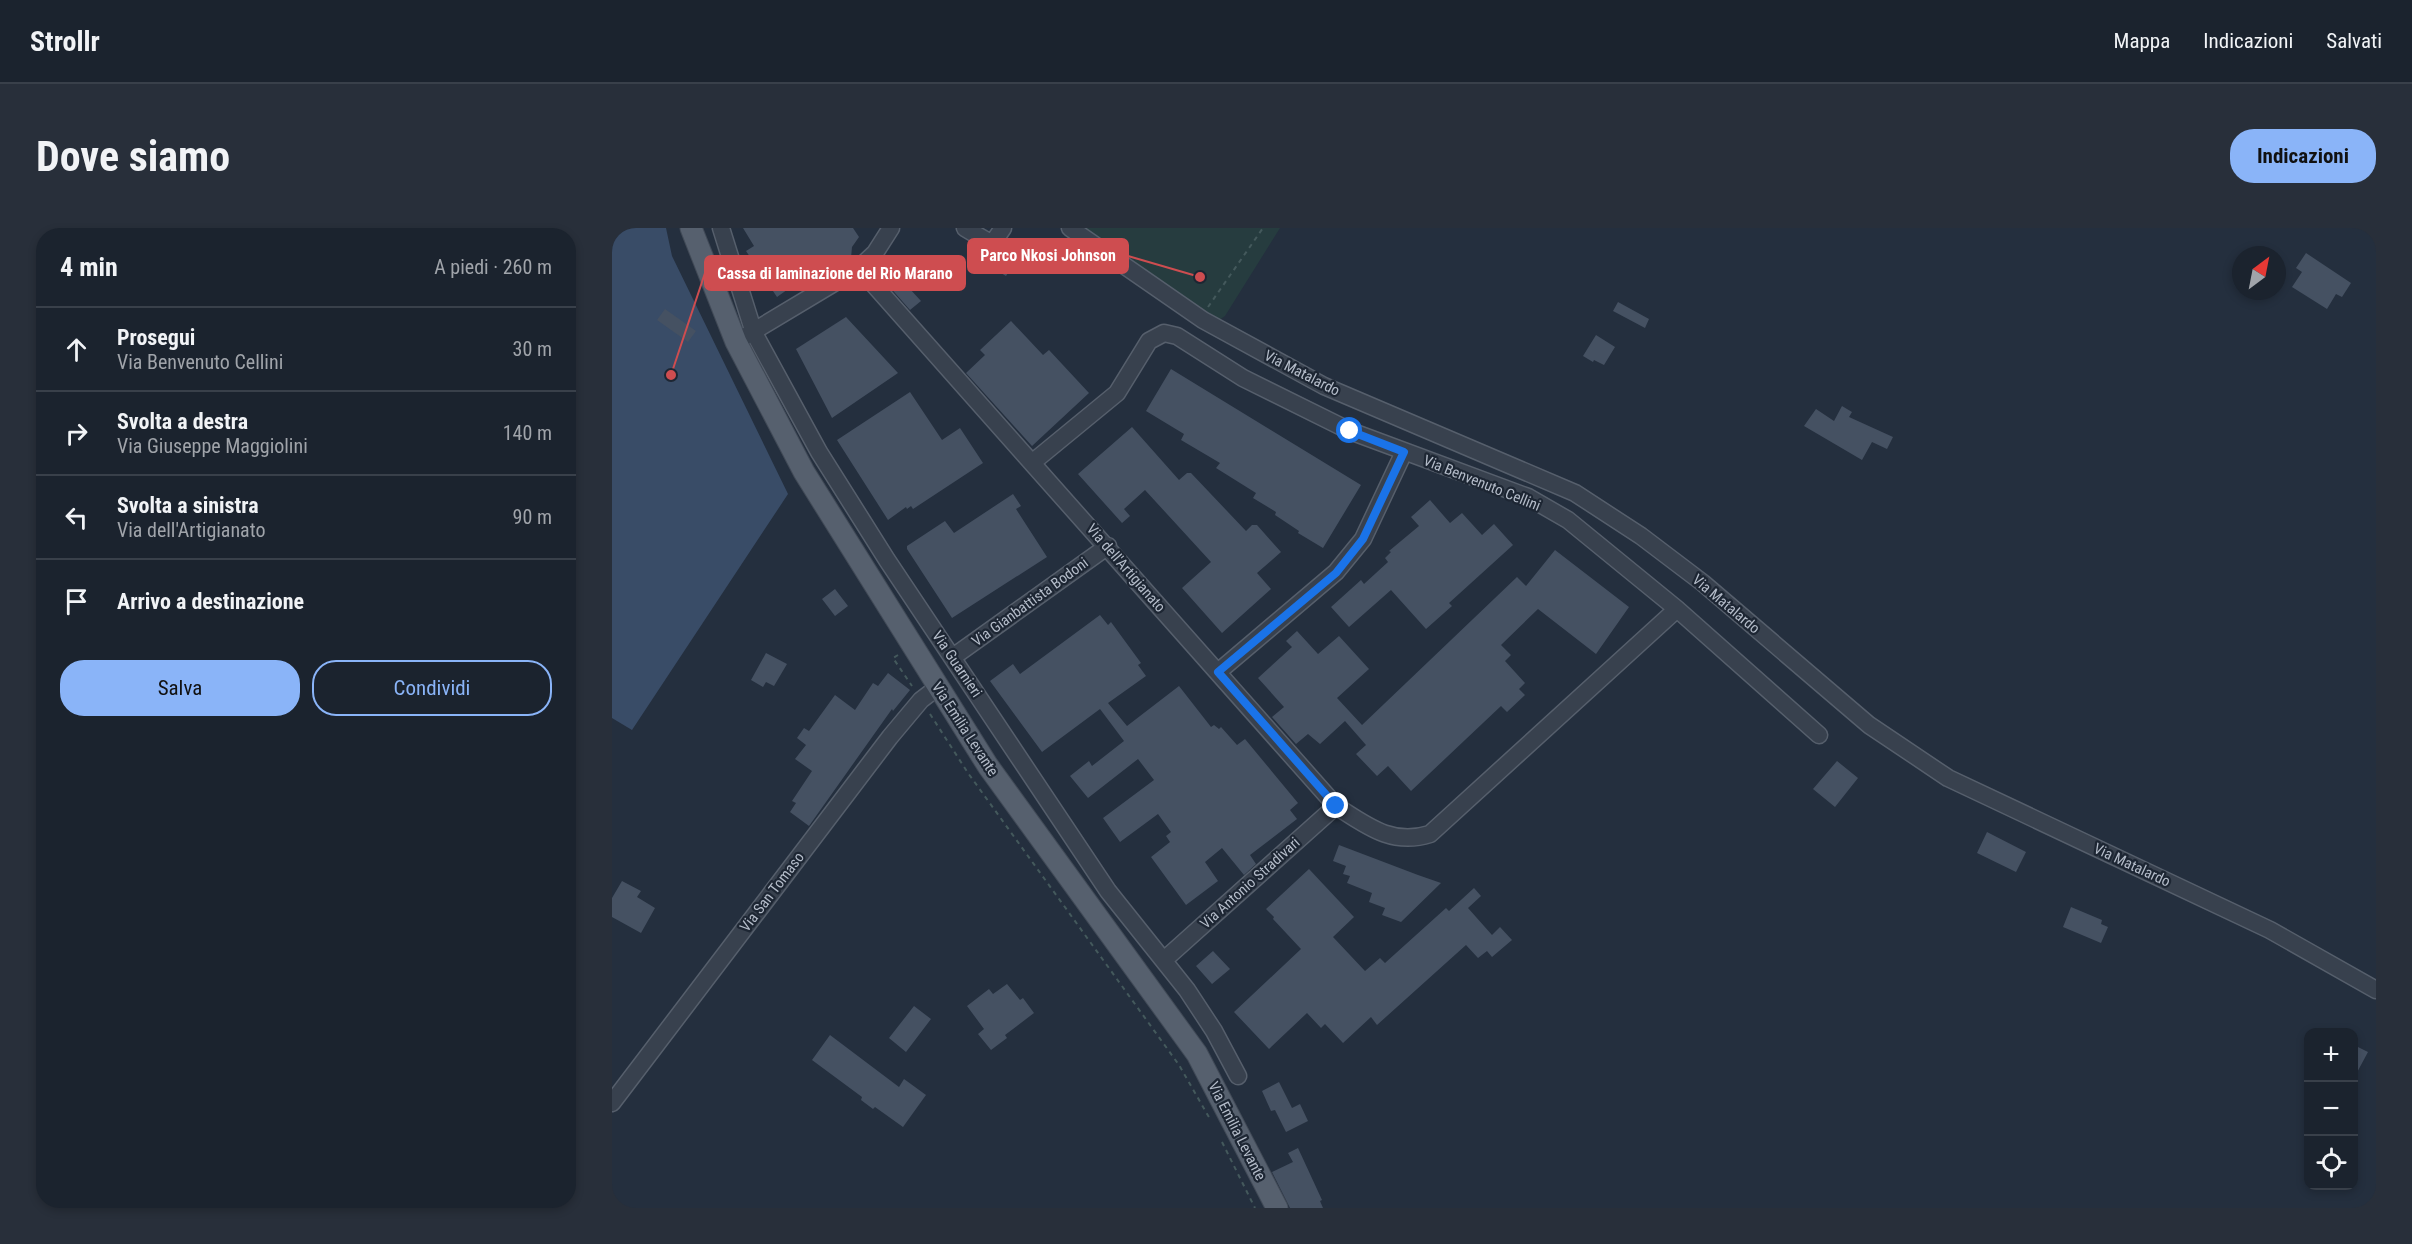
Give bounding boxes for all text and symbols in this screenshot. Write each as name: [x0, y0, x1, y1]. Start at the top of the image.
text: Strollr: [30, 25, 100, 58]
text: Mappa: [2114, 29, 2170, 53]
text: Indicazioni: [2203, 29, 2293, 53]
text: Salvati: [2326, 29, 2382, 53]
button: Indicazioni: [2230, 129, 2376, 183]
text: Dove siamo: [36, 132, 230, 181]
callout: Parco Nkosi Johnson: [968, 239, 1128, 273]
text: Parco Nkosi Johnson: [980, 246, 1116, 265]
north arrow: [2232, 246, 2286, 300]
text: 4 min: [60, 252, 118, 282]
text: A piedi · 260 m: [434, 255, 552, 279]
callout: Cassa di laminazione del Rio Marano: [705, 256, 965, 290]
text: Cassa di laminazione del Rio Marano: [717, 264, 953, 283]
text: Prosegui: [117, 325, 195, 350]
icon: ahead: [60, 333, 93, 366]
text: 30 m: [513, 337, 552, 361]
street label: Via Matalardo: [1261, 346, 1343, 400]
text: Via Benvenuto Cellini: [117, 350, 283, 374]
text: Svolta a destra: [117, 409, 248, 434]
icon: right: [60, 417, 93, 450]
route start: [1336, 417, 1362, 443]
text: 140 m: [503, 421, 552, 445]
text: Via Giuseppe Maggiolini: [117, 434, 308, 458]
street label: Via Benvenuto Cellini: [1421, 451, 1543, 515]
text: Svolta a sinistra: [117, 493, 259, 518]
icon: left: [60, 501, 93, 534]
text: 90 m: [513, 505, 552, 529]
text: Via dell'Artigianato: [117, 518, 265, 542]
street label: Via dell'Artigianato: [1083, 520, 1169, 616]
street label: Via Gianbattista Bodoni: [968, 554, 1092, 650]
street label: Via Matalardo: [1689, 571, 1763, 637]
icon: arrive: [60, 585, 93, 618]
text: Arrivo a destinazione: [117, 589, 304, 614]
street label: Via Guarnieri: [928, 627, 986, 701]
button: Salva: [60, 660, 300, 716]
button: Condividi: [312, 660, 552, 716]
street label: Via Emilia Levante: [928, 679, 1002, 779]
route end: [1322, 792, 1348, 818]
street label: Via Antonio Stradivari: [1196, 833, 1304, 933]
street label: Via Matalardo: [2091, 839, 2173, 891]
street label: Via San Tomaso: [736, 849, 808, 935]
map controls: [2304, 1028, 2358, 1190]
button: +: [2304, 1028, 2358, 1082]
street label: Via Emilia Levante: [1204, 1079, 1270, 1183]
button: −: [2304, 1082, 2358, 1136]
button: locate: [2304, 1136, 2358, 1190]

